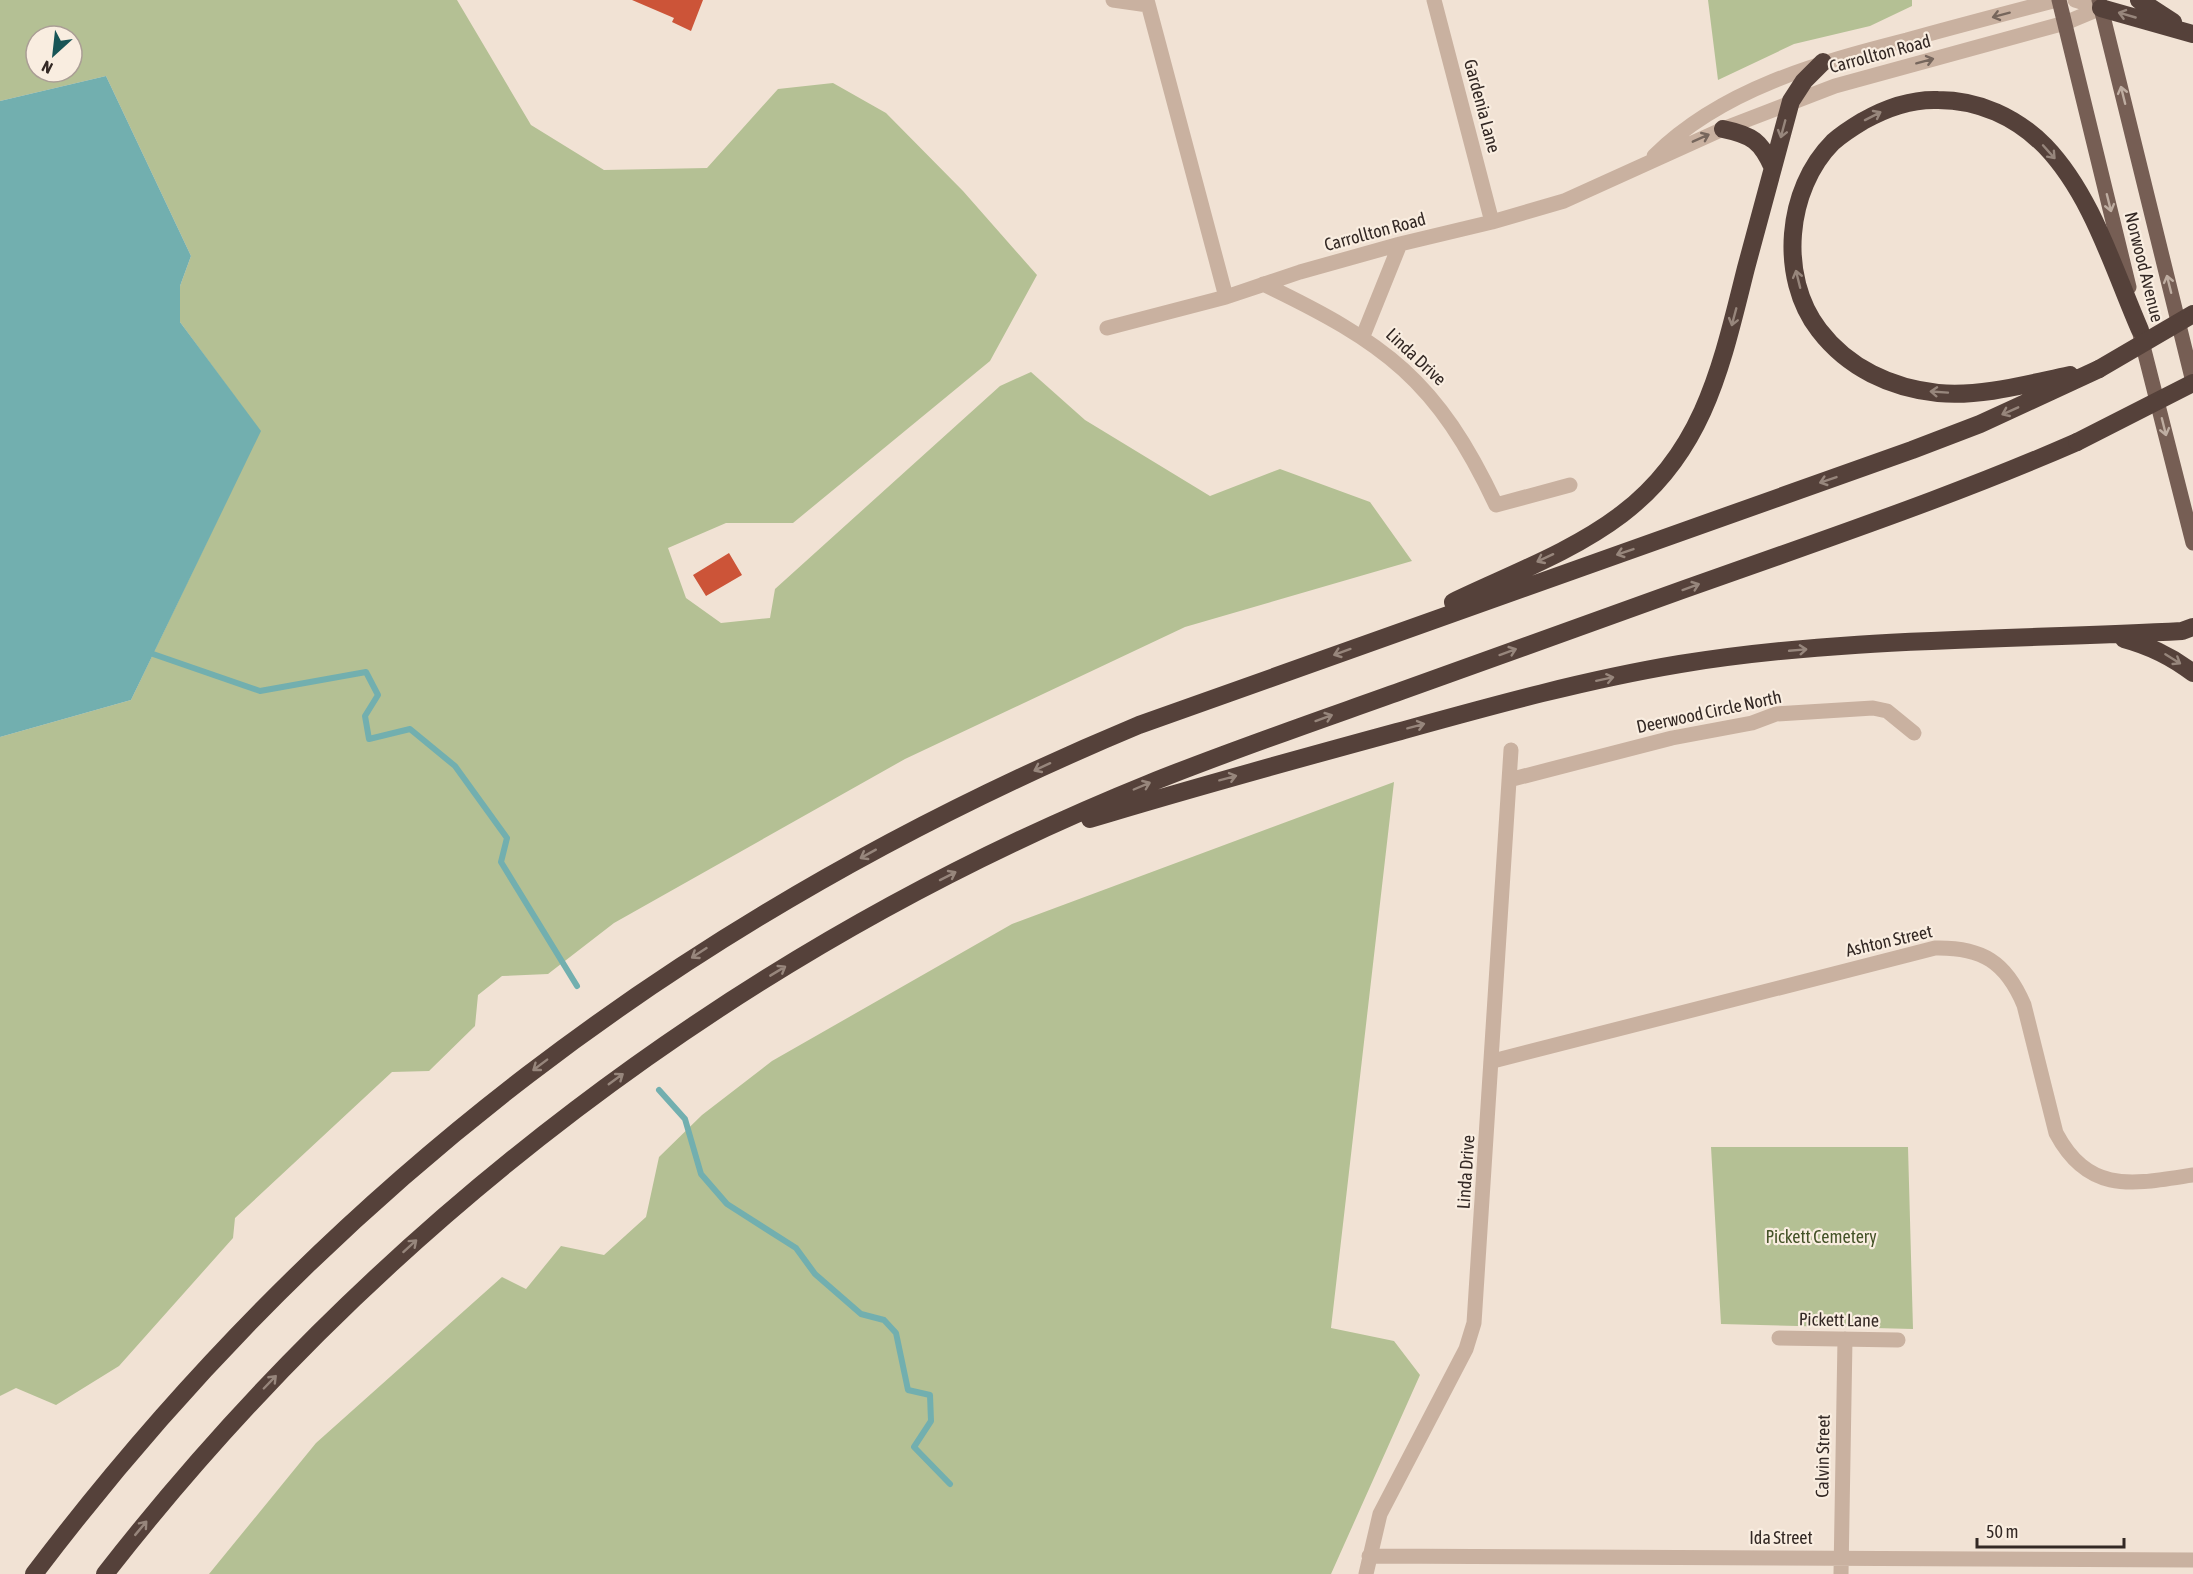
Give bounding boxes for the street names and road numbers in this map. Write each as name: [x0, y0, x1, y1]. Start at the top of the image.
street label: Carrollton Road: [1827, 30, 1933, 77]
street label: Gardenia Lane: [1460, 57, 1505, 155]
street label: Carrollton Road: [1322, 208, 1428, 255]
street label: Norwood Avenue: [2121, 210, 2168, 324]
street label: Linda Drive: [1382, 324, 1451, 390]
street label: Deerwood Circle North: [1634, 686, 1783, 737]
street label: Ashton Street: [1844, 920, 1934, 961]
street label: Linda Drive: [1452, 1134, 1479, 1210]
street label: Pickett Lane: [1799, 1308, 1879, 1331]
street label: Calvin Street: [1811, 1414, 1834, 1498]
street label: Ida Street: [1749, 1527, 1813, 1548]

